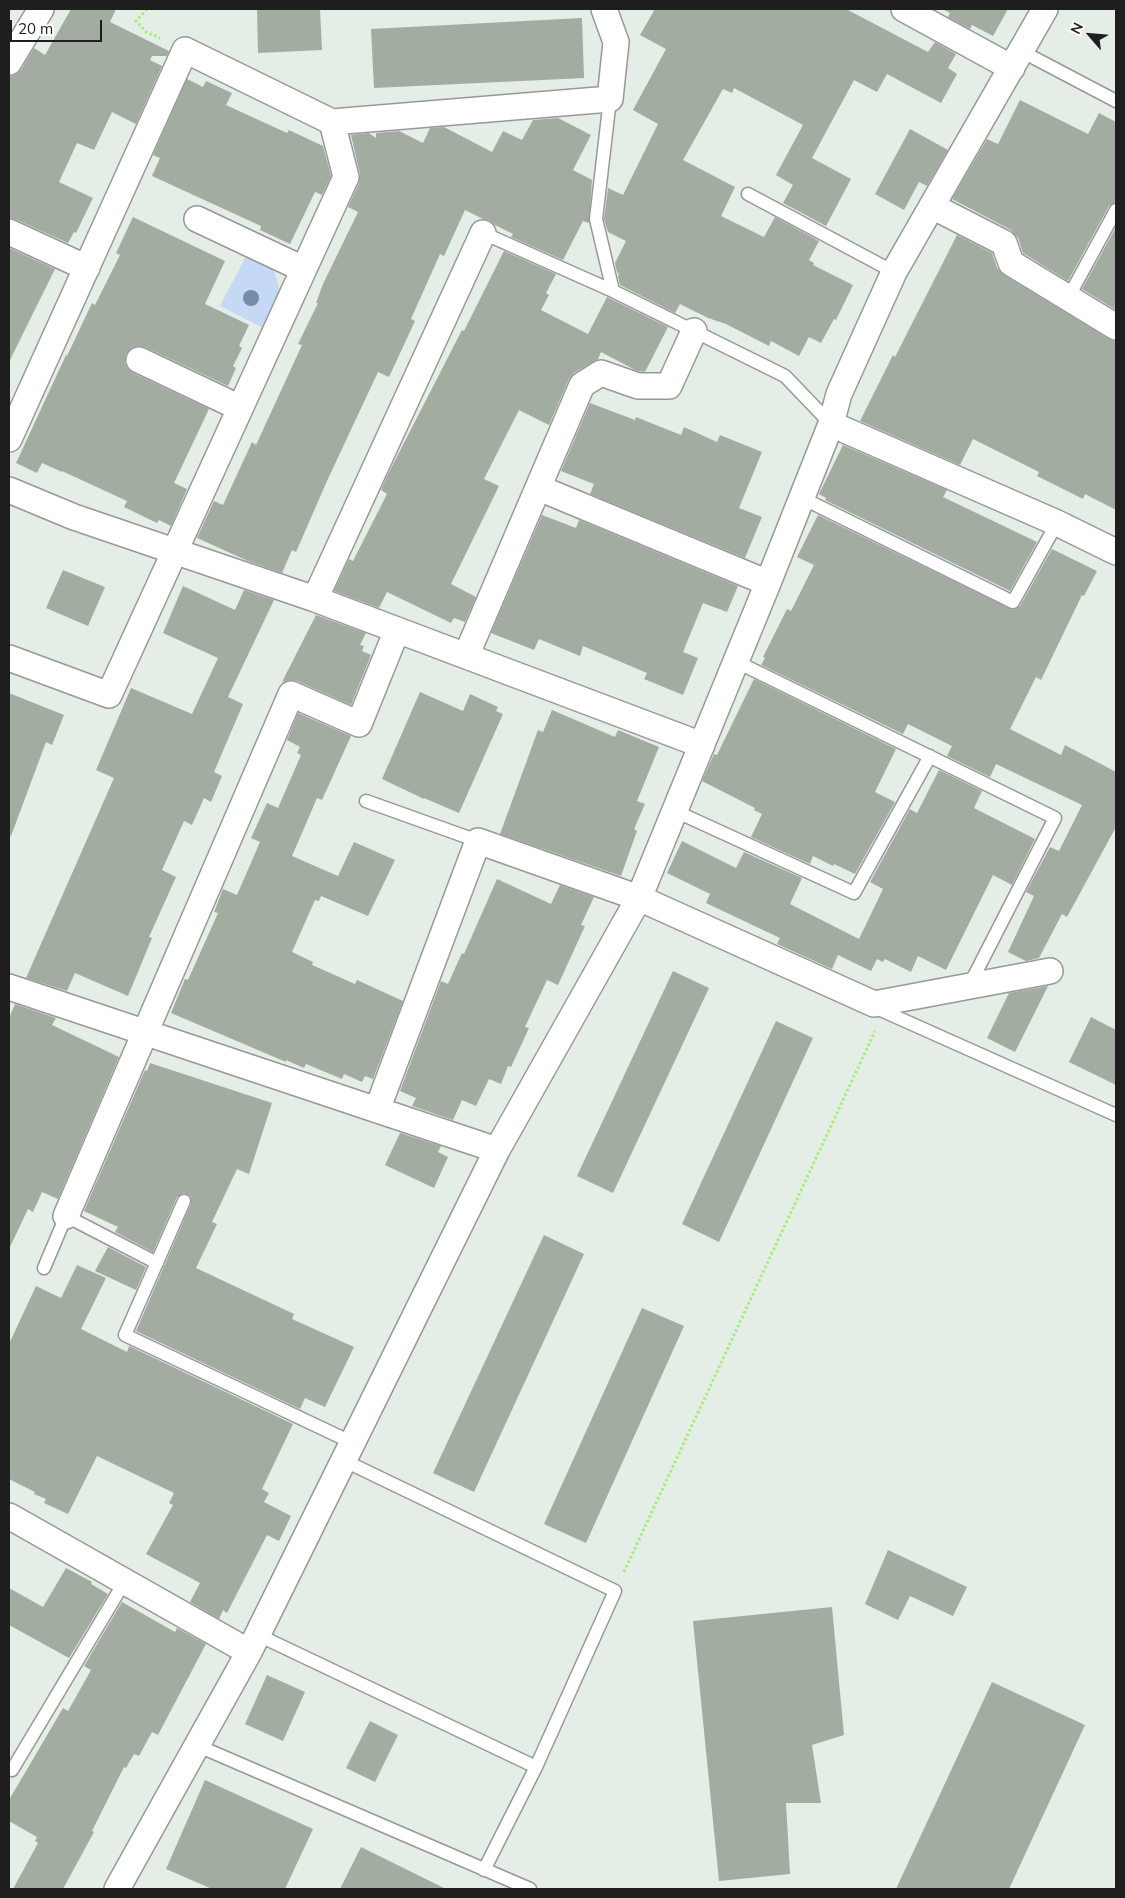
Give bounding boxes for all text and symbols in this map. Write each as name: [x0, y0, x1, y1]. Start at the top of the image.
scale bar: [12, 10, 105, 42]
north arrow: [1065, 10, 1115, 60]
text: 20 m: [18, 19, 53, 38]
text: N: [1066, 19, 1087, 37]

